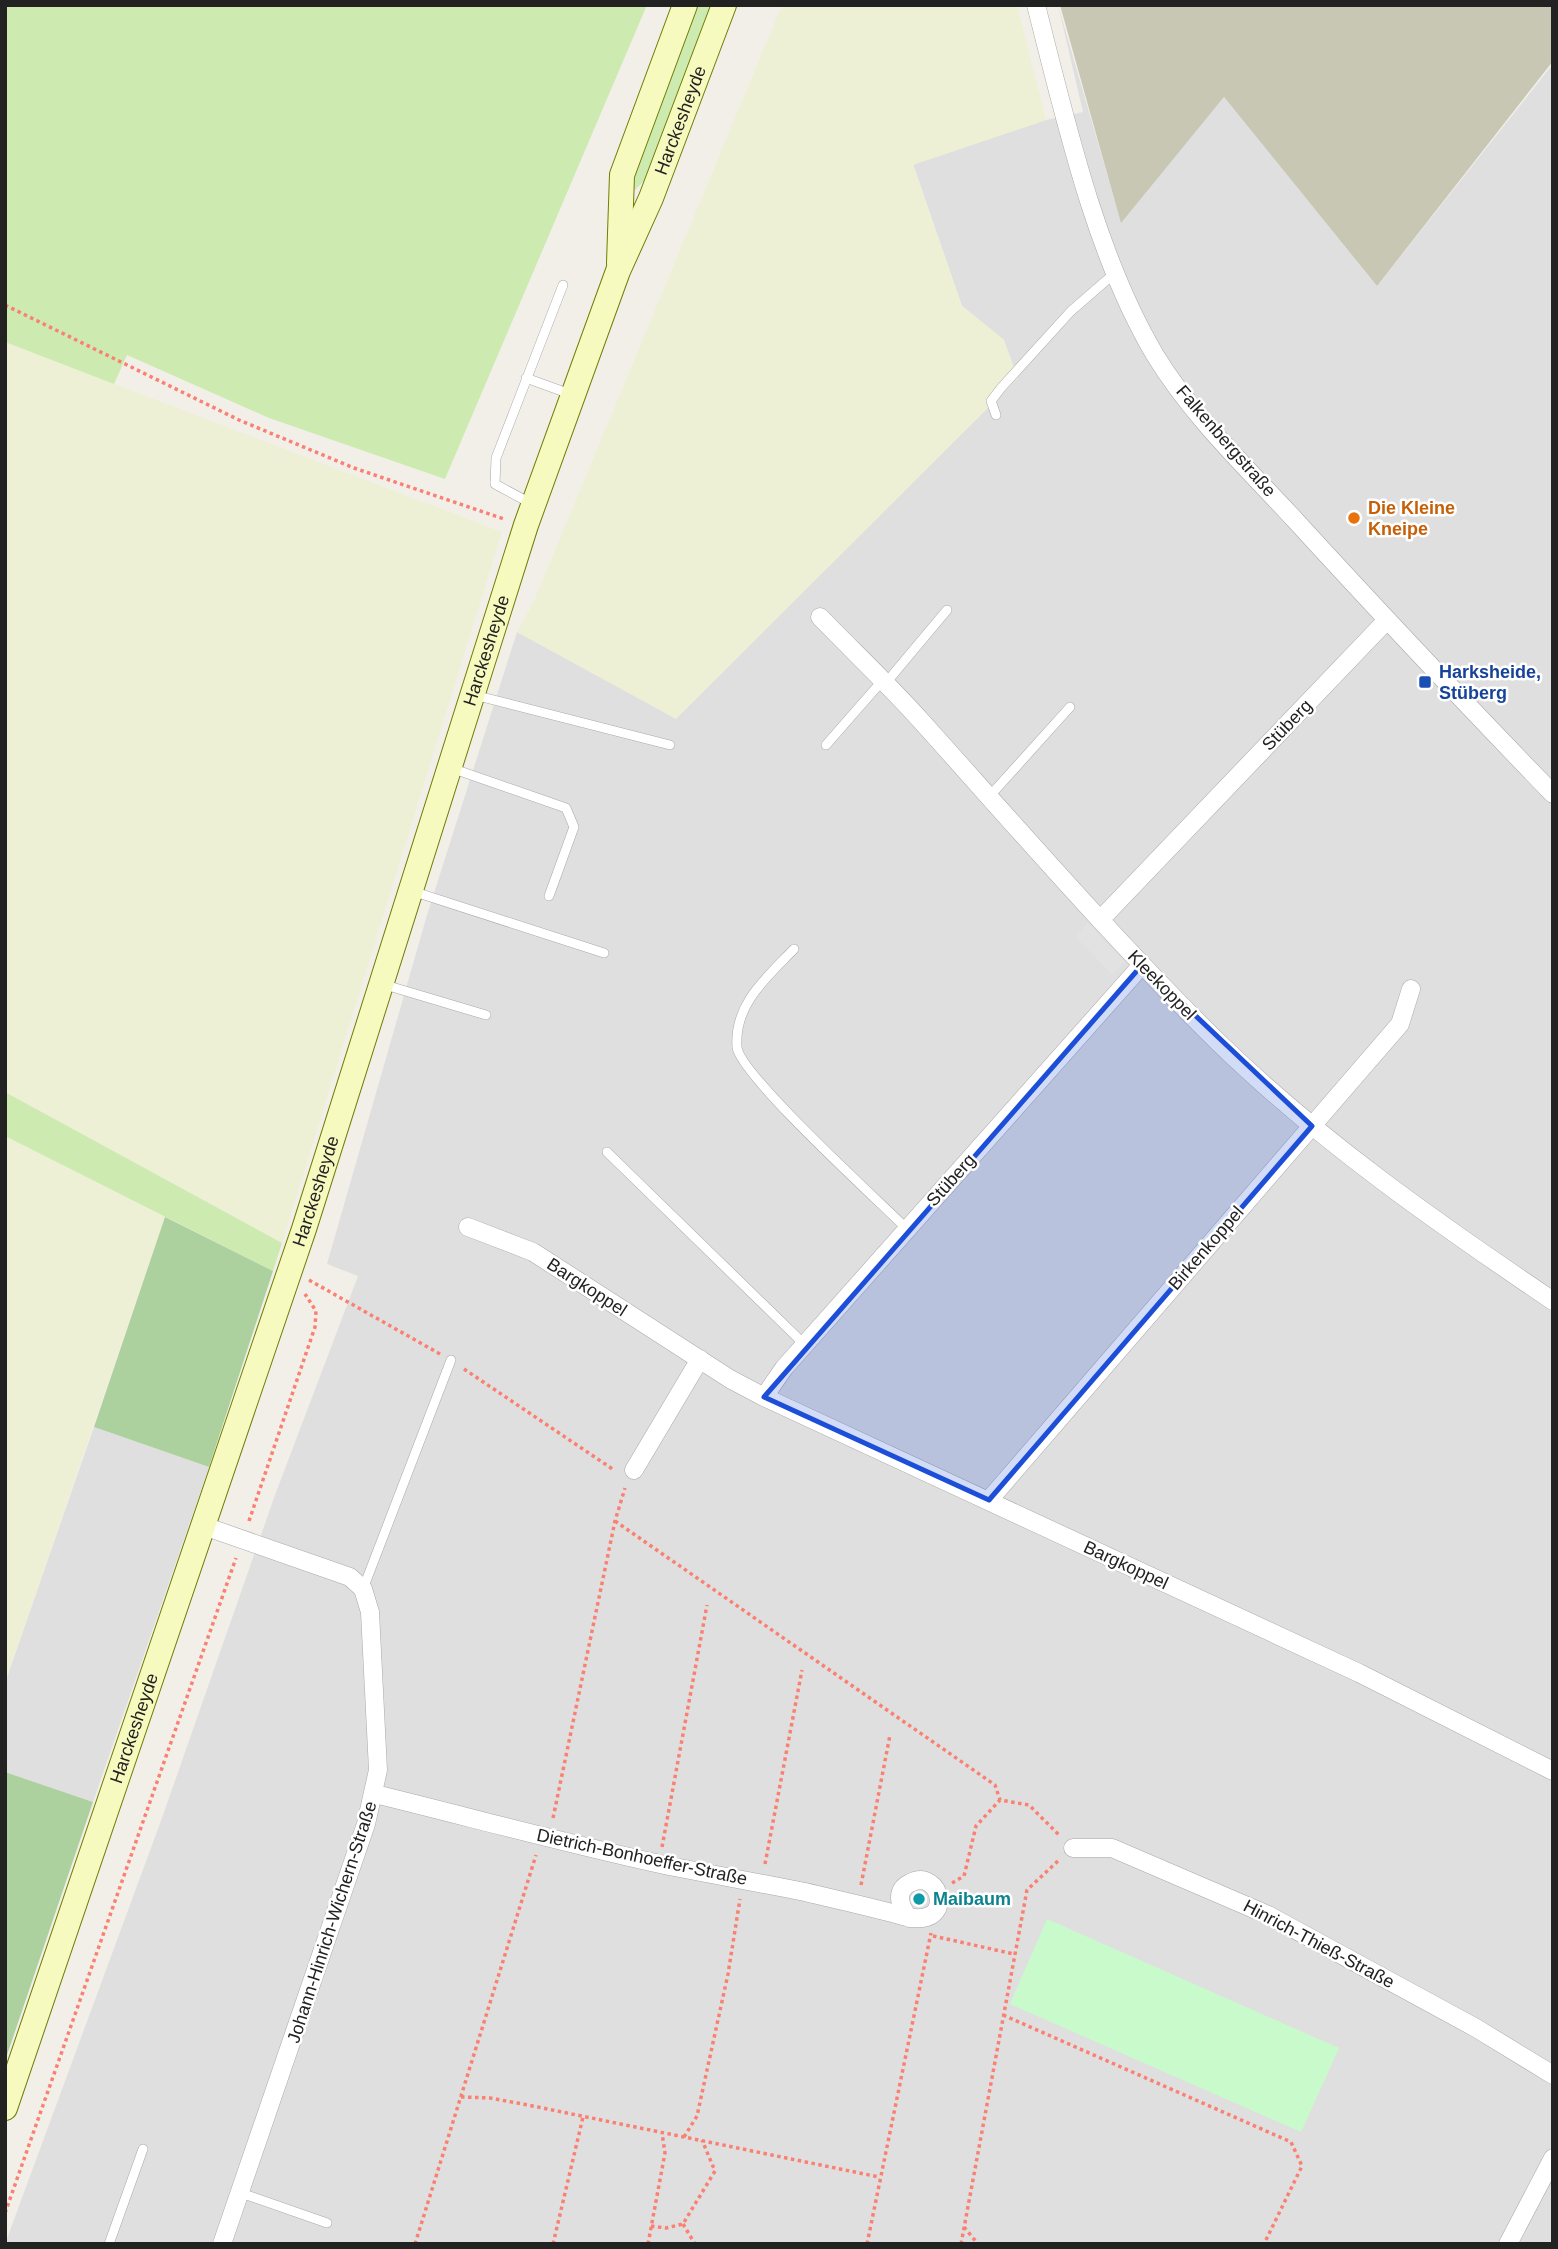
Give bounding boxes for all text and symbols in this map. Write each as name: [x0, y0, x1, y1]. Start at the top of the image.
street label: Harckesheyde: [651, 63, 710, 178]
street label: Falkenbergstraße: [1172, 381, 1280, 501]
place label: Die Kleine Kneipe: [1368, 498, 1455, 539]
marker: Die Kleine Kneipe: [1346, 510, 1362, 526]
street label: Harckesheyde: [460, 593, 513, 708]
place label: Harksheide, Stüberg: [1439, 662, 1541, 703]
marker: Harksheide, Stüberg: [1417, 674, 1433, 690]
street label: Stüberg: [1258, 695, 1316, 755]
street label: Kleekoppel: [1124, 946, 1200, 1024]
street label: Harckesheyde: [289, 1133, 343, 1249]
street label: Stüberg: [922, 1150, 980, 1210]
street label: Birkenkoppel: [1164, 1202, 1248, 1294]
street label: Bargkoppel: [543, 1254, 631, 1320]
street label: Bargkoppel: [1081, 1537, 1171, 1593]
street label: Harckesheyde: [106, 1671, 162, 1786]
street label: Johann-Hinrich-Wichern-Straße: [283, 1799, 381, 2045]
street label: Dietrich-Bonhoeffer-Straße: [535, 1825, 749, 1889]
place label: Maibaum: [933, 1889, 1011, 1909]
marker: Maibaum: [911, 1891, 927, 1907]
street label: Hinrich-Thieß-Straße: [1240, 1896, 1398, 1992]

